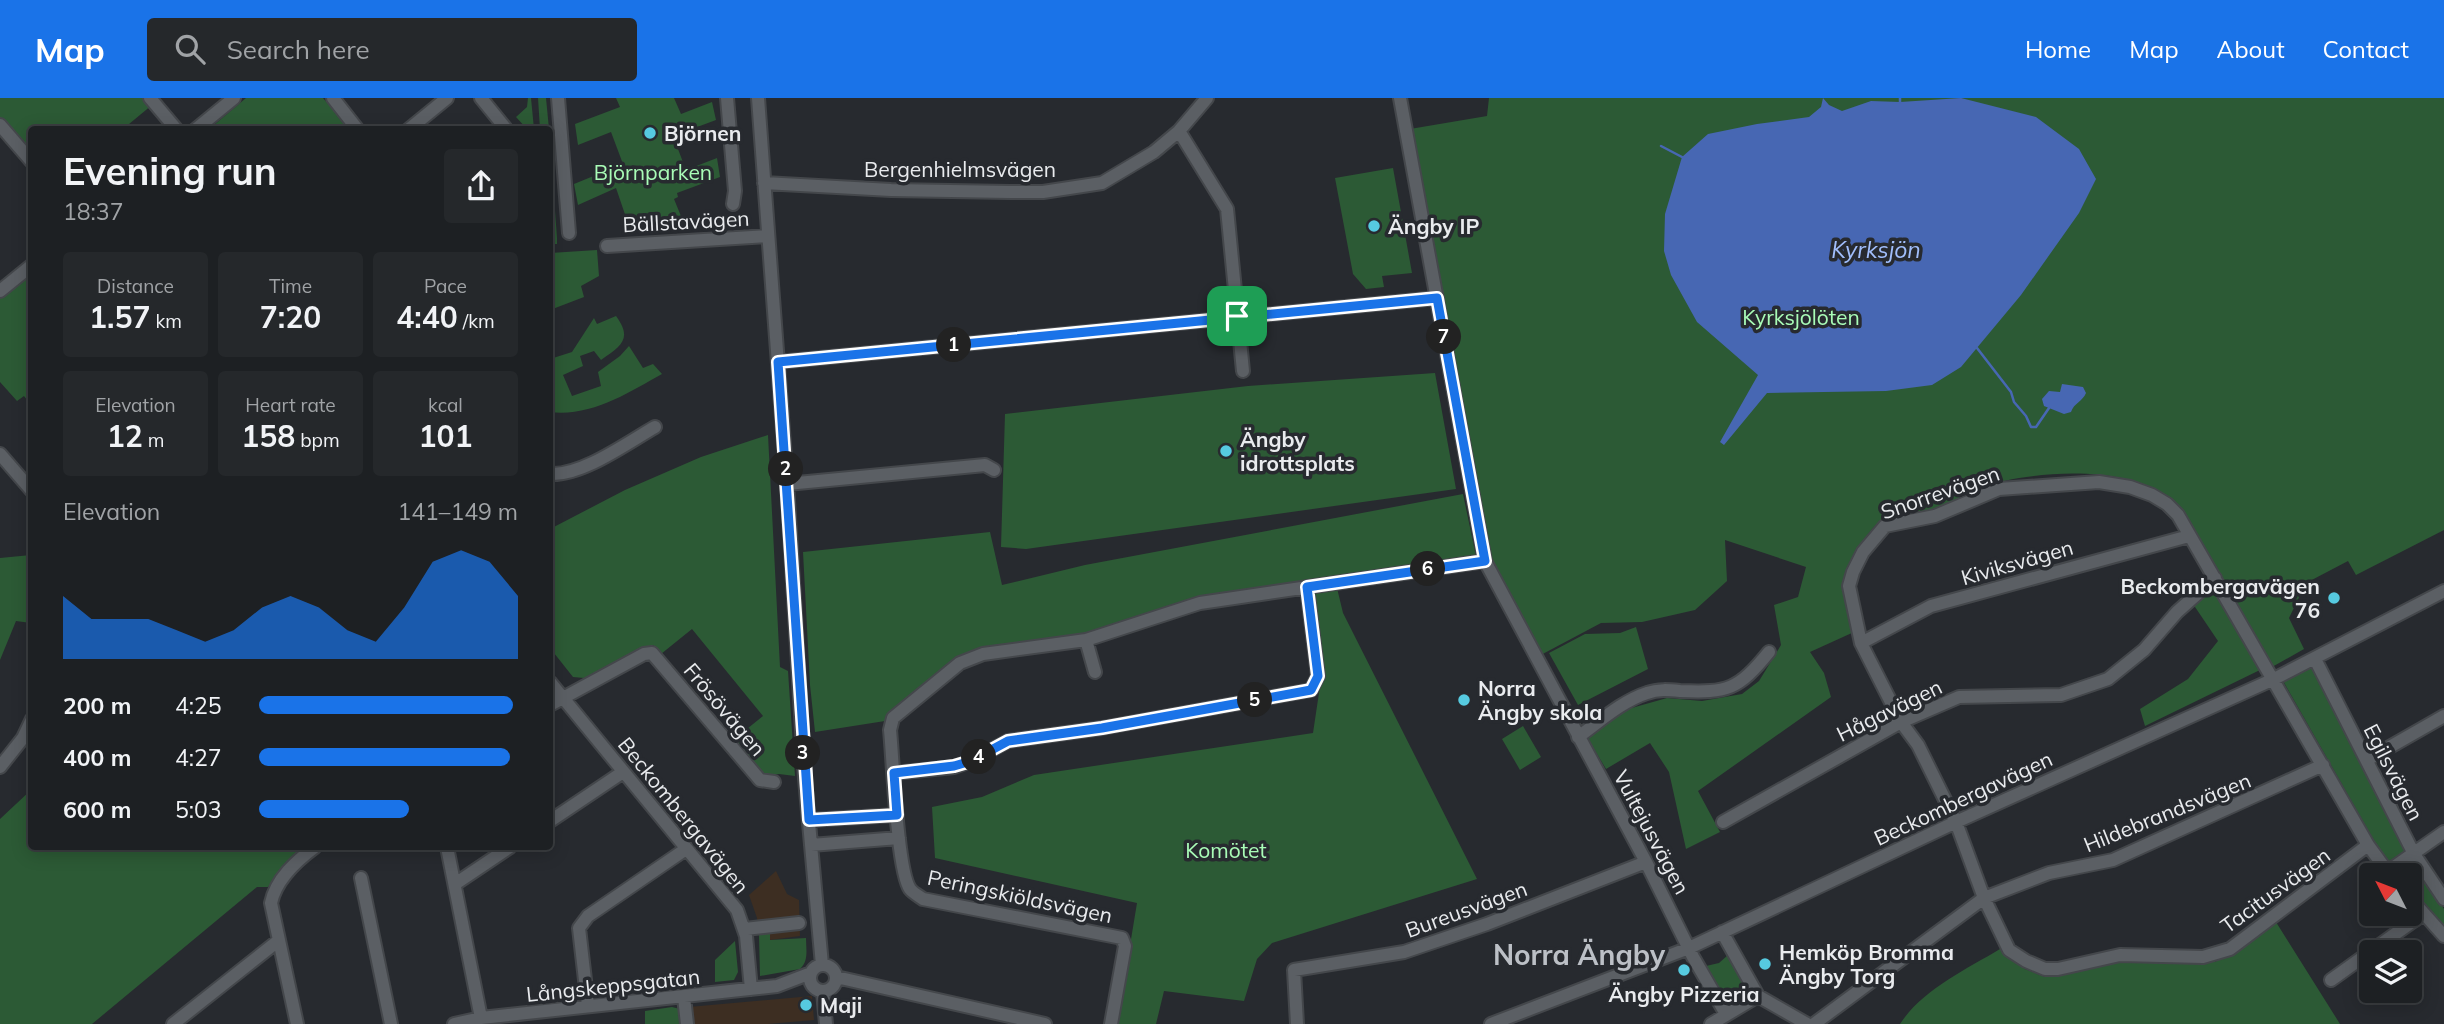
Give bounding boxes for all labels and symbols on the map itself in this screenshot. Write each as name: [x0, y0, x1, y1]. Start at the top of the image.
place label: Björnen: [664, 120, 742, 146]
marker: Björnen: [642, 125, 658, 141]
street label: Bergenhielmsvägen: [864, 156, 1056, 182]
park label: Björnparken: [594, 159, 712, 185]
street label: Bällstavägen: [622, 205, 750, 237]
place label: Ängby IP: [1388, 213, 1479, 239]
marker: Ängby IP: [1366, 218, 1382, 234]
water label: Kyrksjön: [1831, 235, 1921, 264]
pin: [1207, 286, 1267, 346]
park label: Kyrksjölöten: [1742, 304, 1860, 330]
pin: 7: [1426, 320, 1462, 354]
pin: 1: [936, 328, 972, 362]
place label: Ängby idrottsplats: [1240, 426, 1355, 476]
marker: Ängby idrottsplats: [1218, 443, 1234, 459]
pin: 2: [768, 452, 804, 486]
street label: Snorrevägen: [1877, 460, 2003, 524]
street label: Kiviksvägen: [1958, 534, 2076, 590]
pin: 6: [1410, 552, 1446, 587]
place label: Beckombergavägen 76: [2120, 573, 2320, 623]
marker: Beckombergavägen 76: [2326, 590, 2342, 606]
street label: Frösövägen: [679, 657, 771, 761]
street label: Hågavägen: [1832, 673, 1946, 747]
place label: Norra Ängby skola: [1478, 675, 1602, 725]
pin: 5: [1238, 682, 1272, 718]
marker: Norra Ängby skola: [1456, 692, 1472, 708]
street label: Egilsvägen: [2359, 719, 2429, 825]
street label: Beckombergavägen: [613, 731, 755, 899]
pin: 3: [786, 736, 820, 770]
pin: 4: [962, 740, 996, 774]
street label: Beckombergavägen: [1870, 745, 2056, 851]
street label: Vultejusvägen: [1608, 765, 1696, 899]
street label: Hildebrandsvägen: [2080, 767, 2254, 857]
park label: Komötet: [1185, 837, 1267, 863]
street label: Tacitusvägen: [2215, 842, 2335, 938]
north arrow: [2359, 863, 2422, 926]
street label: Peringskiöldsvägen: [925, 864, 1115, 928]
street label: Bureusvägen: [1402, 875, 1530, 943]
district label: Norra Ängby: [1493, 937, 1666, 972]
place label: Hemköp Bromma Ängby Torg: [1779, 939, 1954, 989]
marker: Hemköp Bromma Ängby Torg: [1757, 956, 1773, 972]
marker: Ängby Pizzeria: [1676, 962, 1692, 978]
street label: Långskeppsgatan: [525, 963, 701, 1007]
place label: Ängby Pizzeria: [1608, 981, 1760, 1007]
place label: Maji: [820, 992, 862, 1018]
marker: Maji: [798, 997, 814, 1013]

